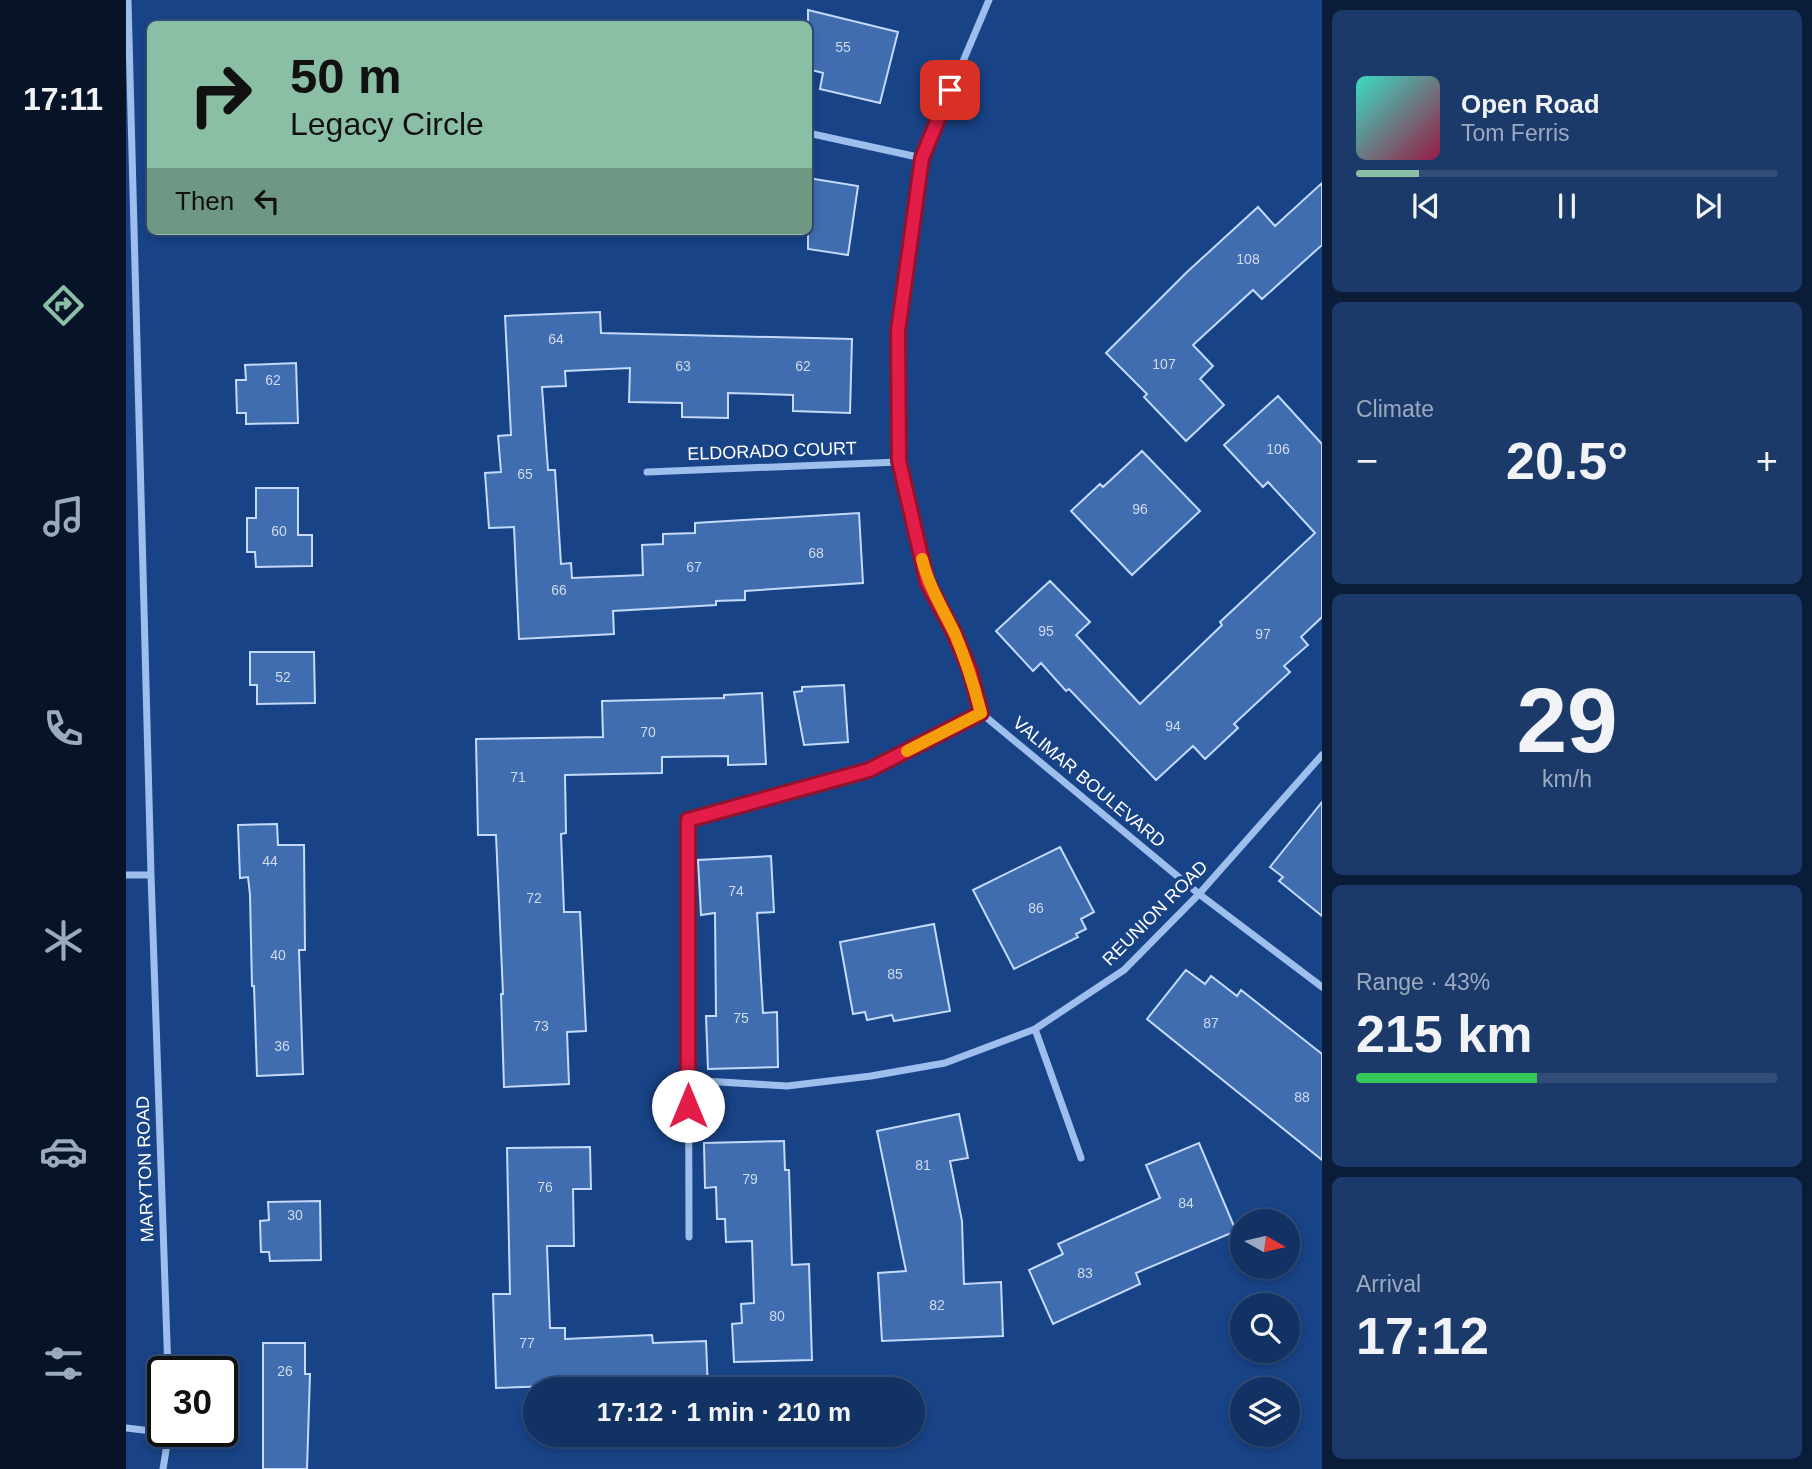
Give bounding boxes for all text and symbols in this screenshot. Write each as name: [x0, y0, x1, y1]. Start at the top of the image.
house number: 55: [835, 39, 851, 55]
icon: right: [175, 49, 266, 140]
text: 50 m: [290, 49, 402, 103]
pin: [920, 60, 980, 120]
icon: arrive: [931, 71, 969, 109]
text: 17:11: [23, 81, 103, 117]
text: Open Road: [1461, 89, 1600, 119]
text: Legacy Circle: [290, 106, 484, 142]
text: Tom Ferris: [1461, 120, 1570, 146]
icon: left: [248, 182, 286, 220]
text: Then: [175, 186, 234, 216]
icon: previous: [1407, 187, 1445, 225]
icon: pause: [1548, 187, 1586, 225]
icon: next: [1689, 187, 1727, 225]
house number: 108: [1236, 251, 1260, 267]
icon: directions: [39, 281, 88, 330]
house number: 64: [548, 331, 564, 347]
house number: 107: [1152, 356, 1176, 372]
house number: 63: [675, 358, 691, 374]
house number: 62: [795, 358, 811, 374]
house number: 62: [265, 372, 281, 388]
text: Climate: [1356, 396, 1434, 422]
text: 20.5°: [1506, 432, 1628, 490]
street label: ELDORADO COURT: [687, 438, 857, 464]
text: −: [1356, 440, 1378, 482]
text: +: [1756, 440, 1778, 482]
house number: 106: [1266, 441, 1290, 457]
house number: 65: [517, 466, 533, 482]
icon: music: [39, 492, 88, 541]
house number: 96: [1132, 501, 1148, 517]
house number: 60: [271, 523, 287, 539]
house number: 68: [808, 545, 824, 561]
house number: 67: [686, 559, 702, 575]
house number: 66: [551, 582, 567, 598]
house number: 95: [1038, 623, 1054, 639]
house number: 97: [1255, 626, 1271, 642]
house number: 52: [275, 669, 291, 685]
text: 29: [1516, 670, 1618, 771]
icon: phone: [39, 704, 88, 753]
street label: VALIMAR BOULEVARD: [1009, 713, 1169, 851]
house number: 94: [1165, 718, 1181, 734]
house number: 70: [640, 724, 656, 740]
text: km/h: [1542, 766, 1592, 792]
house number: 71: [510, 769, 526, 785]
house number: 44: [262, 853, 278, 869]
street label: REUNION ROAD: [1098, 856, 1212, 970]
house number: 74: [728, 883, 744, 899]
house number: 72: [526, 890, 542, 906]
house number: 86: [1028, 900, 1044, 916]
icon: climate: [39, 916, 88, 965]
house number: 40: [270, 947, 286, 963]
house number: 85: [887, 966, 903, 982]
text: Range · 43%: [1356, 969, 1490, 995]
text: 215 km: [1356, 1005, 1532, 1063]
house number: 75: [733, 1010, 749, 1026]
house number: 87: [1203, 1015, 1219, 1031]
house number: 73: [533, 1018, 549, 1034]
house number: 36: [274, 1038, 290, 1054]
position arrow: [651, 1069, 725, 1143]
house number: 88: [1294, 1089, 1310, 1105]
street label: MARYTON ROAD: [132, 1096, 158, 1242]
icon: car: [39, 1127, 88, 1176]
house number: 81: [915, 1157, 931, 1173]
house number: 79: [742, 1171, 758, 1187]
house number: 76: [537, 1179, 553, 1195]
house number: 84: [1178, 1195, 1194, 1211]
house number: 30: [287, 1207, 303, 1223]
north arrow: [1230, 1209, 1300, 1279]
map controls: [1230, 1209, 1300, 1447]
house number: 83: [1077, 1265, 1093, 1281]
text: Arrival: [1356, 1271, 1421, 1297]
button: search: [1230, 1293, 1300, 1363]
house number: 82: [929, 1297, 945, 1313]
text: 17:12: [1356, 1307, 1489, 1365]
house number: 80: [769, 1308, 785, 1324]
house number: 77: [519, 1335, 535, 1351]
icon: filters: [39, 1339, 88, 1388]
speed limit sign: 30: [147, 1356, 238, 1447]
house number: 26: [277, 1363, 293, 1379]
button: layers: [1230, 1377, 1300, 1447]
text: 17:12 · 1 min · 210 m: [597, 1397, 851, 1427]

